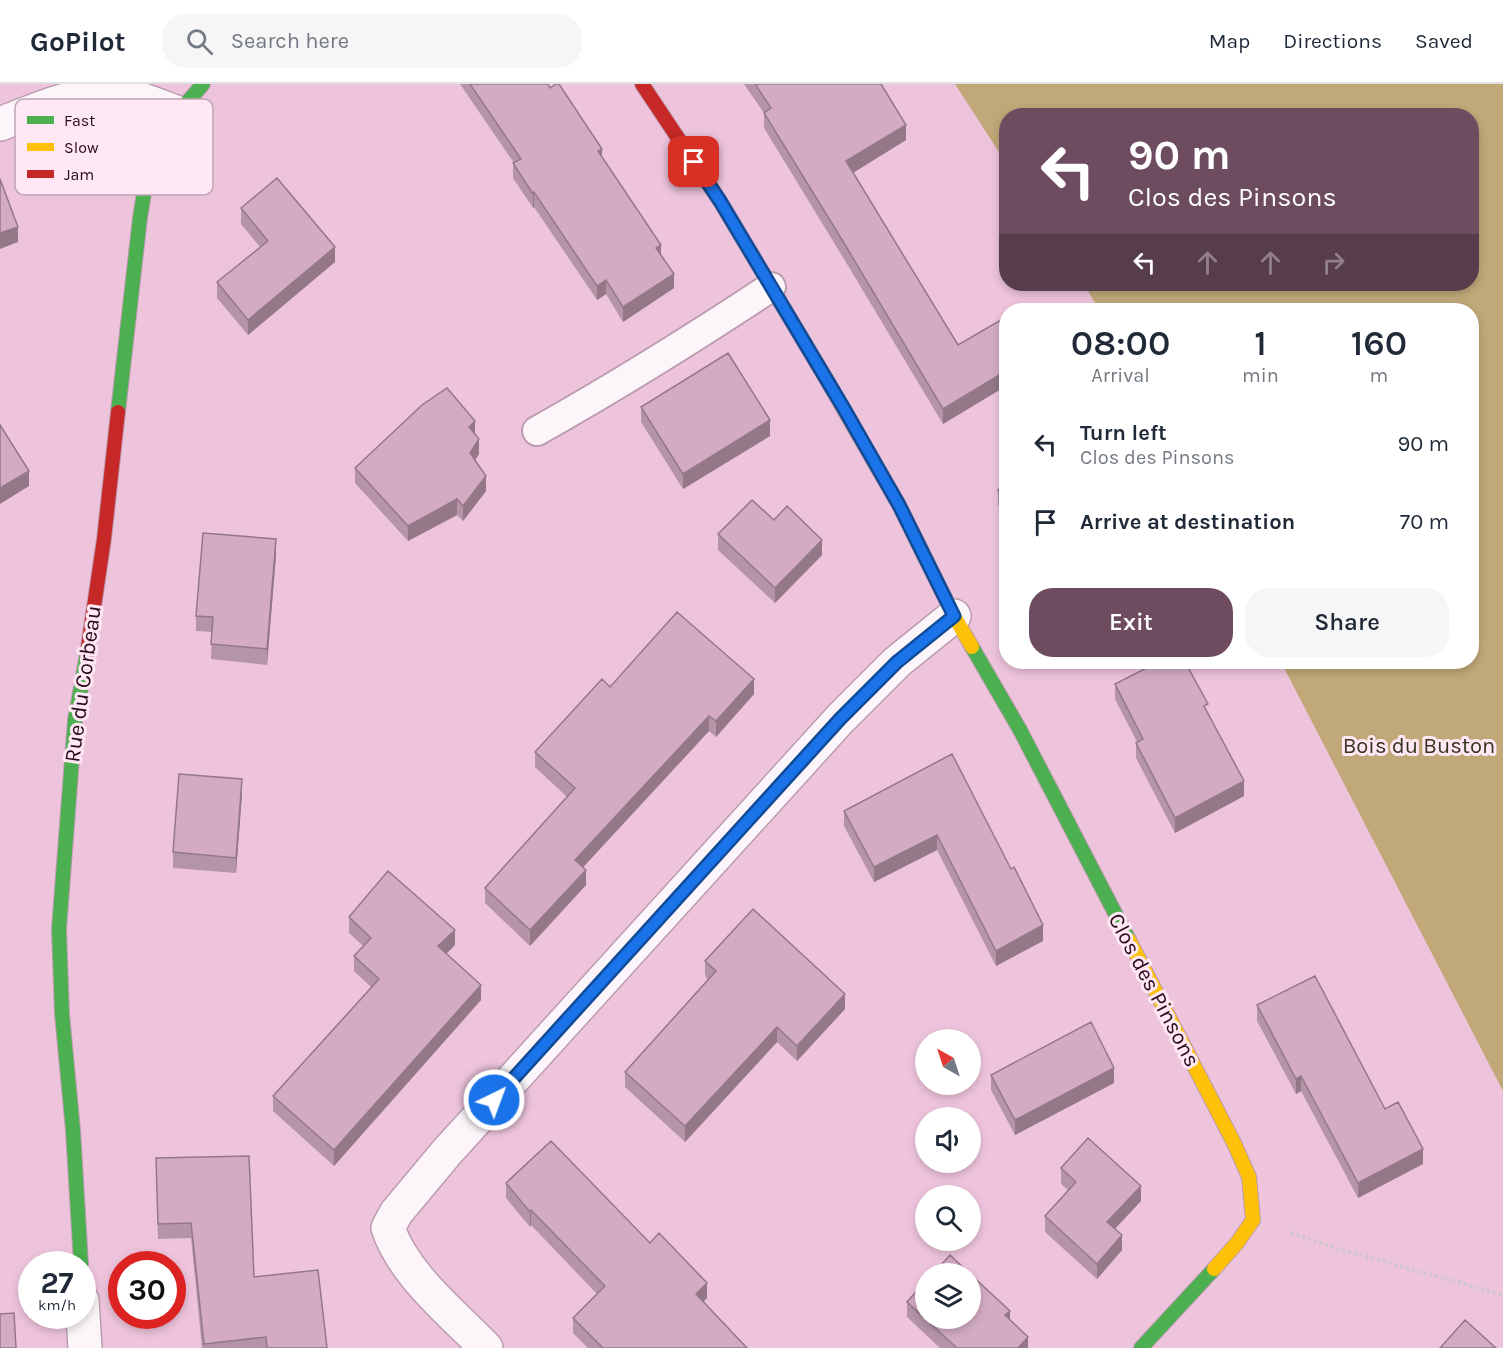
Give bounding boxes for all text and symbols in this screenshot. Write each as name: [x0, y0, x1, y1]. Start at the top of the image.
search box: [162, 14, 582, 68]
text: GoPilot: [30, 25, 126, 58]
icon: search: [183, 25, 216, 58]
text: Search here: [231, 28, 349, 54]
text: Map: [1209, 29, 1250, 53]
text: Directions: [1283, 29, 1382, 53]
text: Saved: [1415, 29, 1473, 53]
legend: [15, 99, 213, 195]
text: Fast: [64, 111, 95, 130]
text: 90 m: [1128, 130, 1231, 180]
icon: left: [1029, 132, 1107, 210]
pin: [668, 136, 719, 187]
text: Slow: [64, 138, 99, 157]
icon: arrive: [677, 145, 710, 178]
text: Jam: [64, 165, 94, 184]
text: Clos des Pinsons: [1128, 181, 1337, 213]
icon: left: [1128, 246, 1161, 279]
icon: ahead: [1191, 246, 1224, 279]
icon: ahead: [1254, 246, 1287, 279]
icon: right: [1317, 246, 1350, 279]
text: 08:00: [1071, 322, 1170, 364]
text: 1: [1254, 322, 1267, 364]
text: 160: [1351, 322, 1407, 364]
text: Arrival: [1091, 364, 1150, 387]
text: min: [1242, 364, 1279, 387]
text: m: [1370, 364, 1388, 387]
text: Turn left: [1080, 420, 1167, 446]
icon: left: [1029, 428, 1062, 461]
text: 90 m: [1397, 431, 1449, 457]
text: Clos des Pinsons: [1080, 446, 1235, 469]
icon: arrive: [1029, 506, 1062, 539]
text: Arrive at destination: [1080, 509, 1295, 535]
text: 70 m: [1400, 509, 1449, 535]
button: Exit: [1029, 588, 1233, 657]
button: Share: [1245, 588, 1449, 657]
street label: Rue du Corbeau: [59, 604, 107, 764]
park label: Bois du Buston: [1343, 733, 1495, 759]
street label: Clos des Pinsons: [1103, 909, 1205, 1071]
north arrow: [915, 1029, 981, 1095]
map controls: [915, 1029, 981, 1329]
position arrow: [462, 1068, 526, 1132]
button: sound: [915, 1107, 981, 1173]
button: search: [915, 1185, 981, 1251]
speed limit sign: 30: [108, 1251, 186, 1329]
button: layers: [915, 1263, 981, 1329]
text: 27: [40, 1265, 74, 1301]
text: km/h: [38, 1296, 76, 1314]

